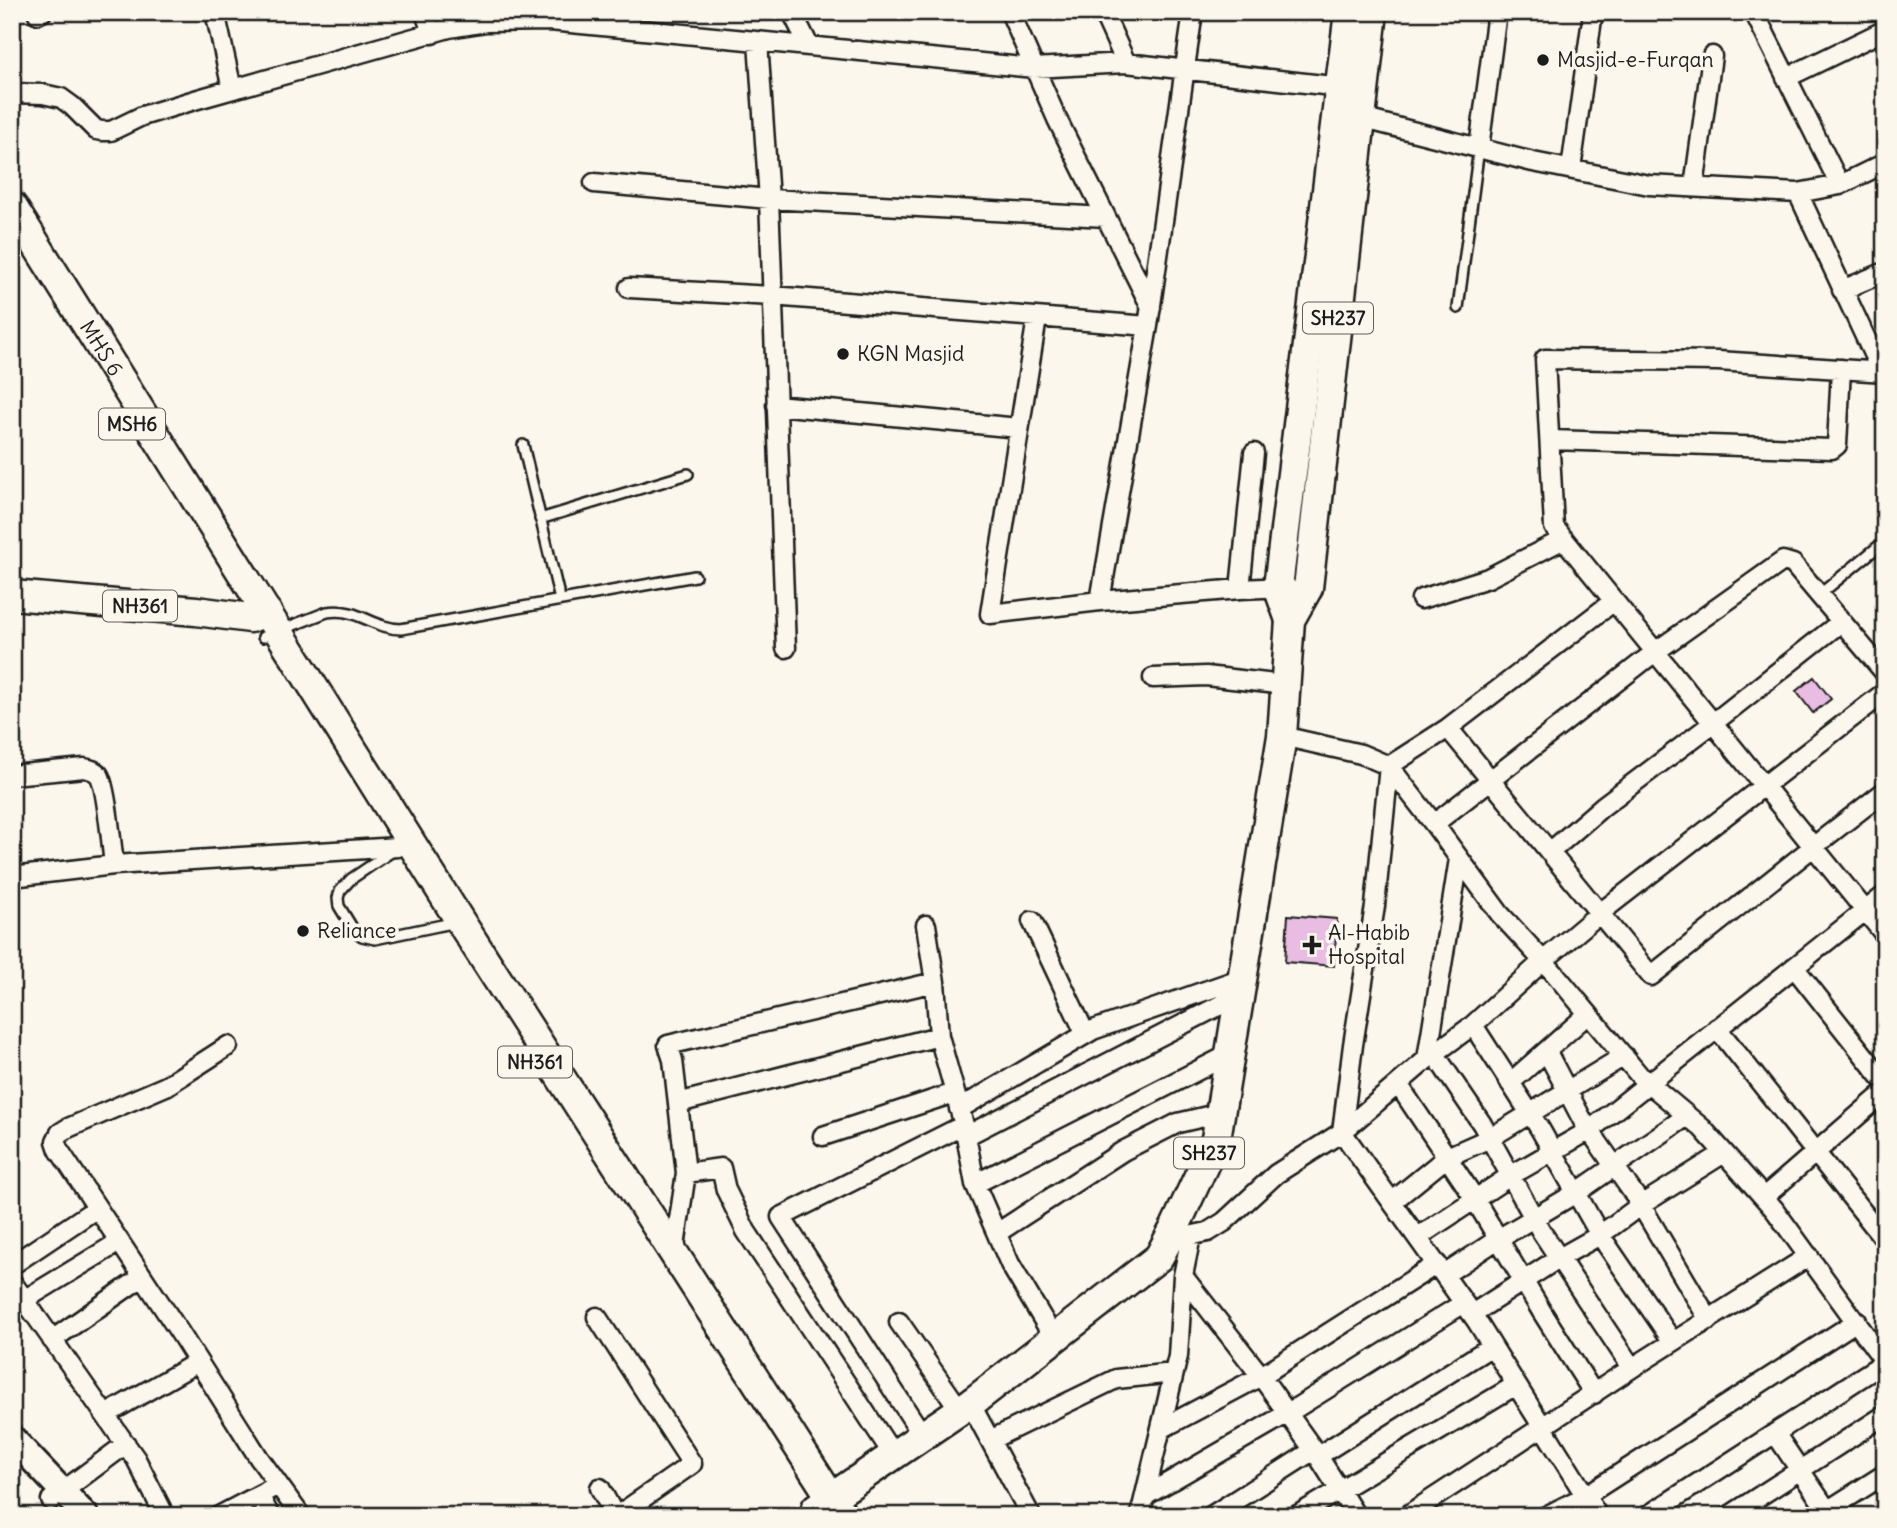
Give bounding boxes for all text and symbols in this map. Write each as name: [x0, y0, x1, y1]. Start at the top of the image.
place label: Masjid-e-Furqan: [1557, 46, 1714, 73]
marker: Masjid-e-Furqan: [1535, 52, 1551, 68]
road number: SH237: [1303, 302, 1373, 334]
street label: MHS 6: [74, 315, 129, 381]
place label: KGN Masjid: [857, 340, 964, 367]
marker: KGN Masjid: [835, 346, 851, 362]
road number: MSH6: [99, 408, 165, 440]
road number: NH361: [103, 590, 177, 622]
place label: Reliance: [317, 917, 396, 944]
place label: Al-Habib Hospital: [1328, 919, 1410, 970]
marker: Reliance: [295, 923, 311, 939]
marker: Al-Habib Hospital: [1302, 935, 1322, 955]
road number: NH361: [498, 1046, 572, 1078]
road number: SH237: [1174, 1138, 1244, 1168]

